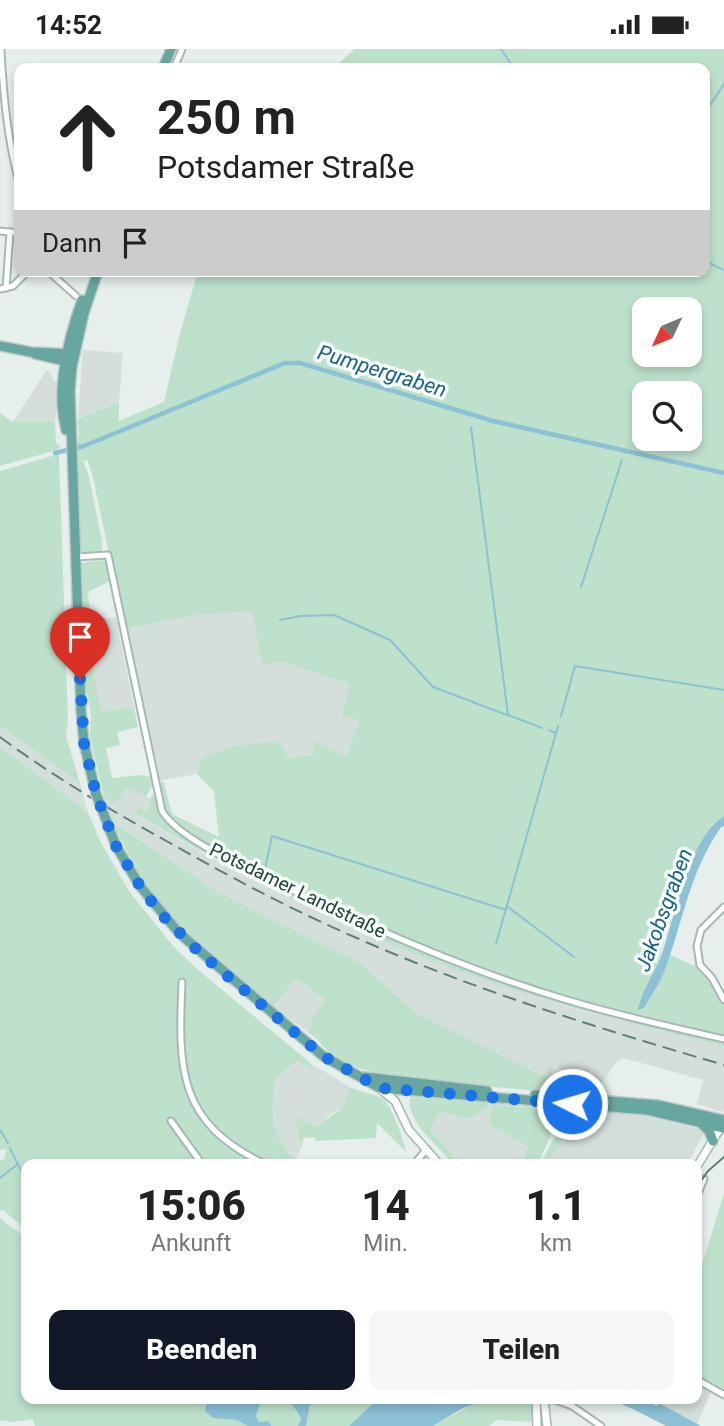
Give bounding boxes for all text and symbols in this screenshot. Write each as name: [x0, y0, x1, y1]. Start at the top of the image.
text: 14:52: [35, 10, 102, 40]
text: 250 m: [157, 89, 296, 146]
icon: ahead: [42, 91, 133, 182]
text: Potsdamer Straße: [157, 148, 415, 186]
icon: arrive: [116, 224, 154, 262]
text: Dann: [42, 228, 102, 258]
north arrow: [632, 297, 702, 367]
map controls: [632, 297, 702, 451]
water label: Pumpergraben: [315, 340, 449, 402]
button: search: [632, 381, 702, 451]
pin: [50, 607, 110, 679]
icon: arrive: [61, 618, 99, 656]
street label: Potsdamer Landstraße: [206, 838, 390, 943]
water label: Jakobsgraben: [631, 845, 697, 975]
position arrow: [535, 1067, 609, 1141]
text: 15:06: [137, 1181, 246, 1230]
text: 14: [361, 1181, 410, 1230]
text: 1.1: [525, 1181, 586, 1230]
text: Ankunft: [151, 1230, 231, 1257]
text: Min.: [363, 1230, 408, 1257]
text: km: [540, 1230, 572, 1257]
button: Beenden: [49, 1310, 355, 1390]
button: Teilen: [369, 1310, 674, 1390]

